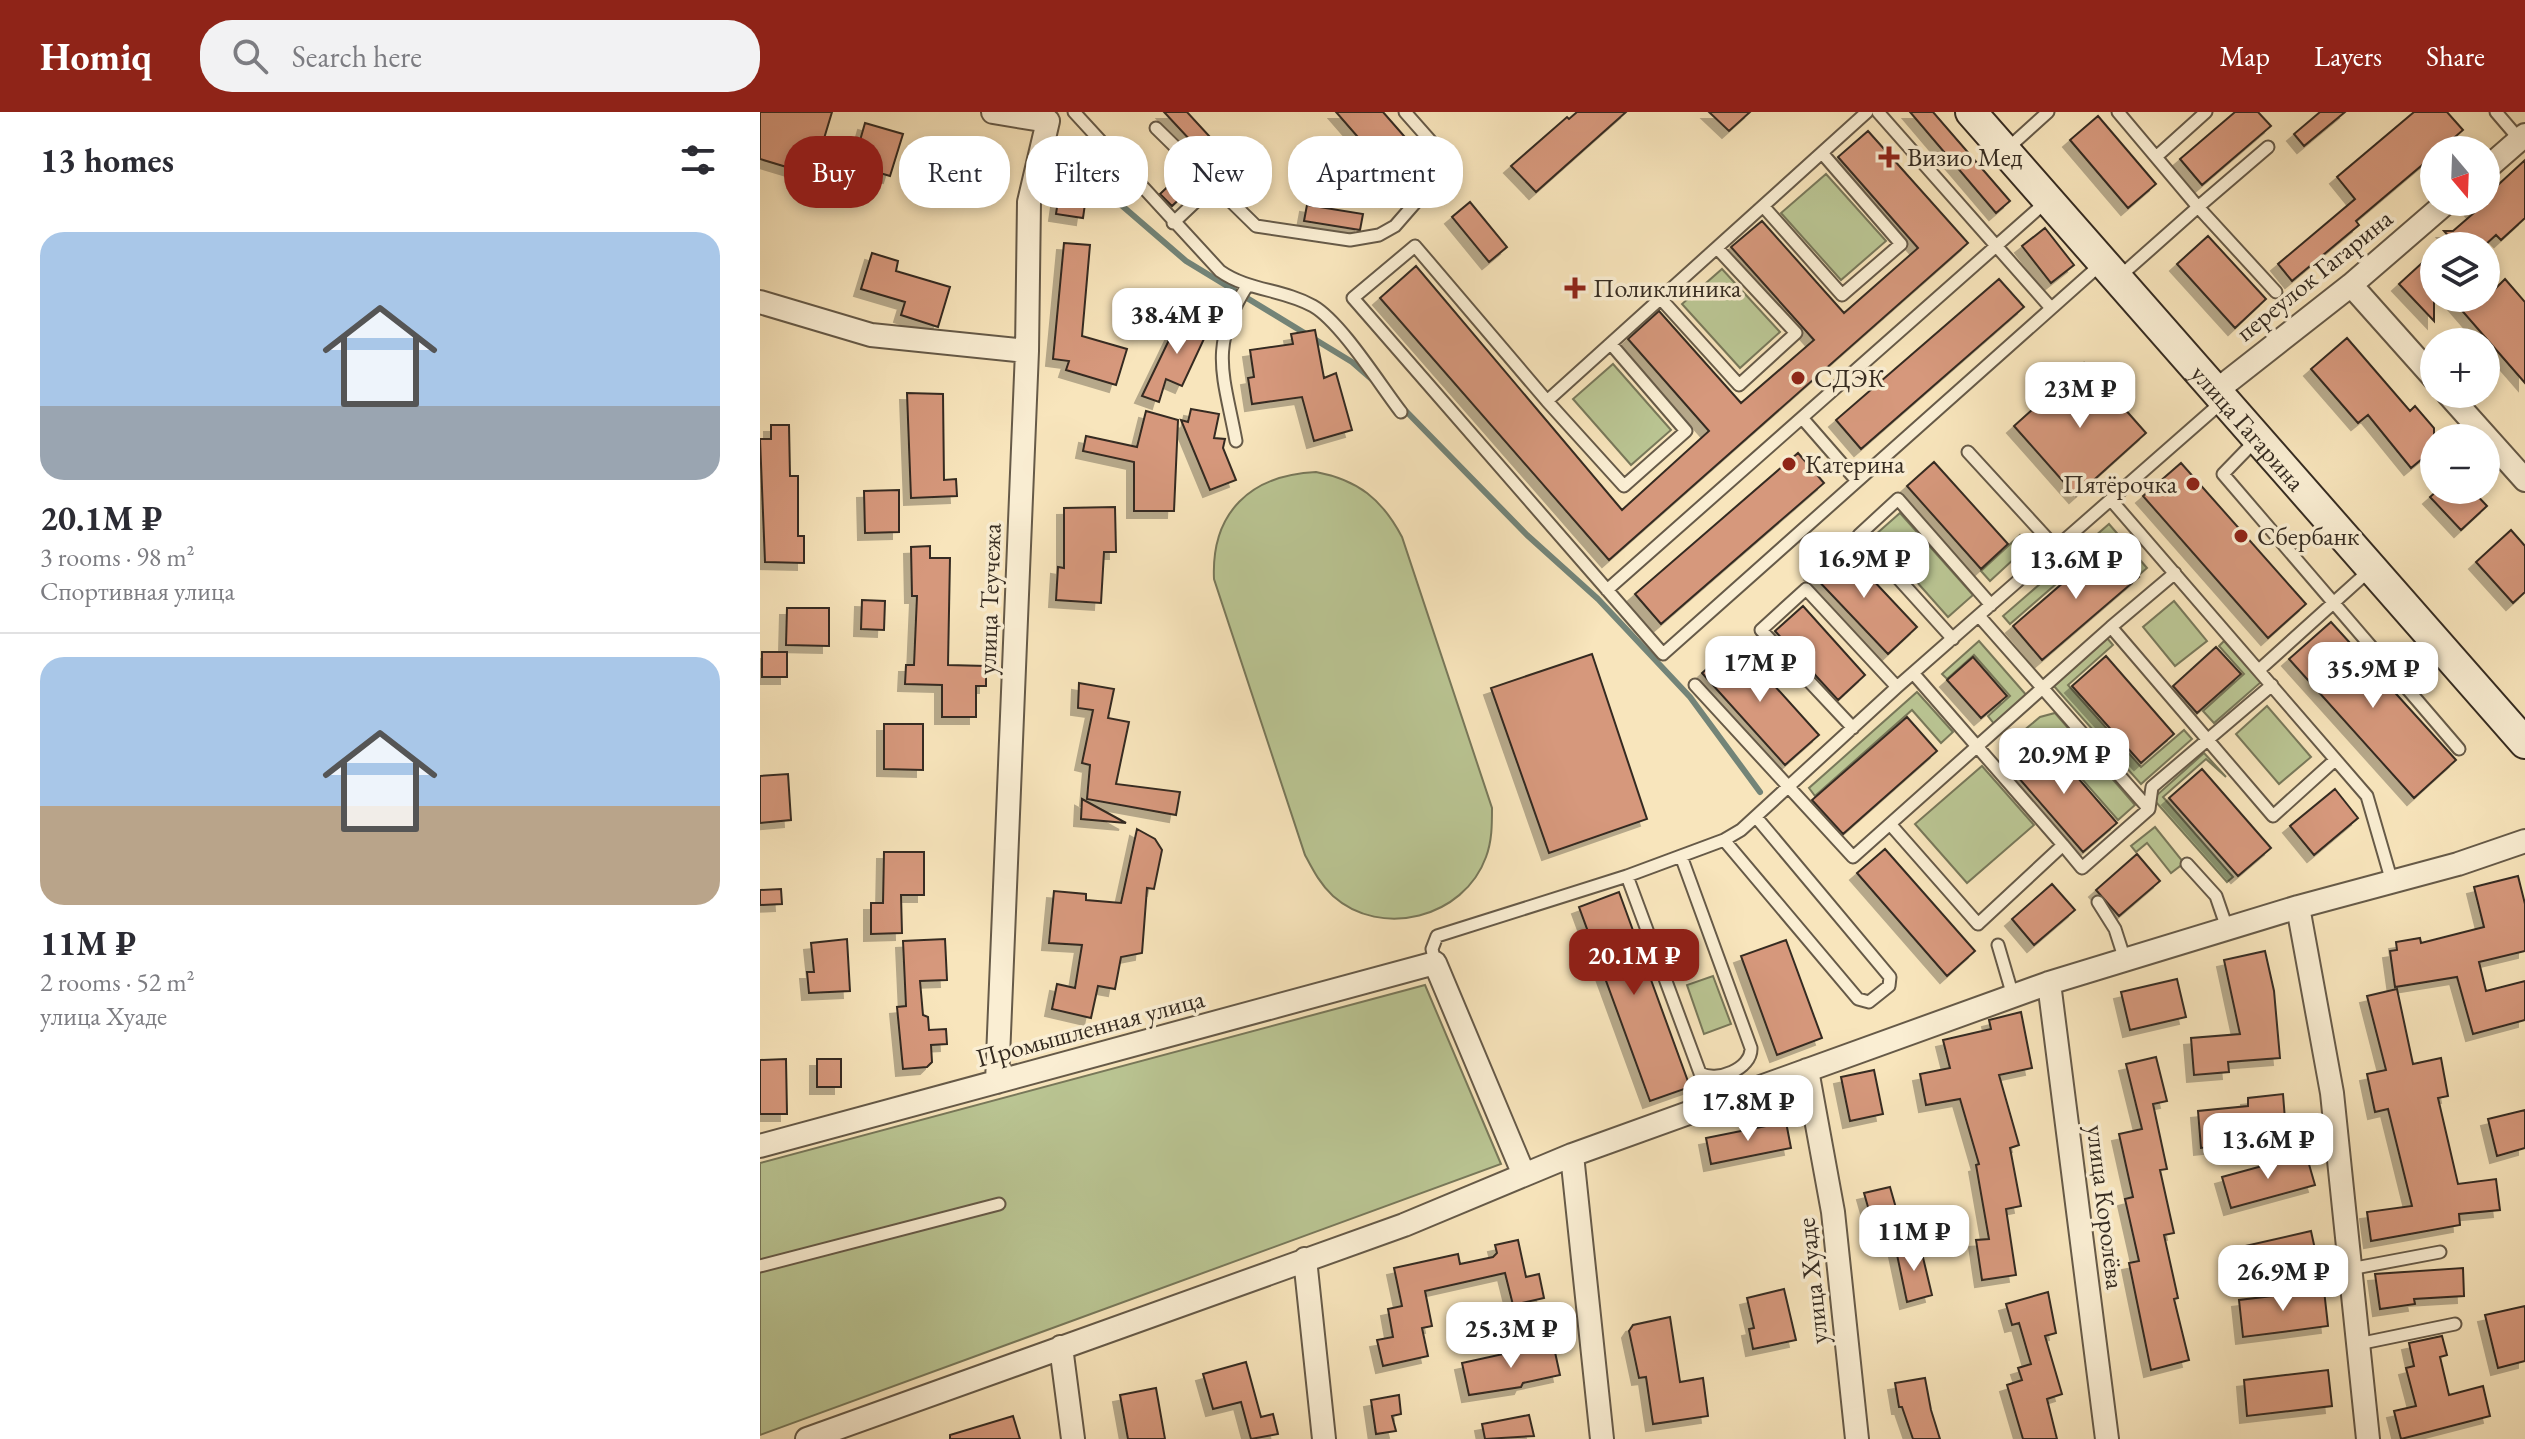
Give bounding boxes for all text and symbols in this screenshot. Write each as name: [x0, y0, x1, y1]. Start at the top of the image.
search box: [200, 20, 760, 92]
text: Homiq: [40, 32, 152, 81]
icon: search: [228, 34, 272, 78]
text: Search here: [292, 37, 422, 76]
text: Map: [2220, 38, 2270, 74]
text: Layers: [2314, 38, 2382, 74]
text: Share: [2426, 38, 2485, 74]
chip: Buy: [784, 136, 883, 208]
chip: Rent: [899, 136, 1010, 208]
chip: Filters: [1026, 136, 1148, 208]
chip: New: [1164, 136, 1272, 208]
chip: Apartment: [1288, 136, 1463, 208]
north arrow: [2420, 136, 2500, 216]
map controls: [2420, 136, 2500, 504]
text: 13 homes: [40, 138, 174, 182]
icon: filters: [676, 138, 720, 182]
place label: Визио Мед: [1907, 140, 2023, 174]
marker: Визио Мед: [1878, 146, 1900, 168]
street label: переулок Гагарина: [2229, 201, 2400, 349]
button: layers: [2420, 232, 2500, 312]
place label: Поликлиника: [1593, 271, 1742, 305]
marker: Поликлиника: [1564, 277, 1586, 299]
icon: home: [308, 284, 452, 428]
pin: 38.4M ₽: [1103, 288, 1251, 356]
text: 38.4M ₽: [1130, 297, 1224, 331]
button: +: [2420, 328, 2500, 408]
street label: улица Гагарина: [2183, 357, 2313, 499]
place label: СДЭК: [1814, 361, 1886, 395]
pin: 23M ₽: [2024, 362, 2136, 430]
marker: СДЭК: [1789, 369, 1807, 387]
text: 23M ₽: [2043, 371, 2117, 405]
button: −: [2420, 424, 2500, 504]
place label: Катерина: [1805, 447, 1905, 481]
marker: Катерина: [1780, 455, 1798, 473]
place label: Пятёрочка: [2063, 467, 2178, 501]
marker: Пятёрочка: [2184, 475, 2202, 493]
text: 20.1M ₽: [40, 496, 163, 540]
place label: Сбербанк: [2257, 519, 2360, 553]
street label: улица Теучежа: [969, 522, 1009, 675]
marker: Сбербанк: [2232, 527, 2250, 545]
pin: 16.9M ₽: [1790, 532, 1938, 600]
pin: 13.6M ₽: [2002, 533, 2150, 601]
text: 3 rooms · 98 m²: [40, 540, 195, 574]
text: 16.9M ₽: [1817, 541, 1911, 575]
text: 13.6M ₽: [2029, 542, 2123, 576]
text: Спортивная улица: [40, 574, 235, 608]
pin: 17M ₽: [1704, 636, 1816, 704]
pin: 35.9M ₽: [2299, 642, 2447, 710]
text: 17M ₽: [1723, 645, 1797, 679]
text: 35.9M ₽: [2326, 651, 2420, 685]
icon: home: [308, 709, 452, 853]
pin: 20.9M ₽: [1990, 728, 2138, 796]
text: 20.9M ₽: [2017, 737, 2111, 771]
text: 11M ₽: [40, 921, 136, 965]
pin: 20.1M ₽: [1560, 929, 1708, 997]
text: 20.1M ₽: [1587, 938, 1681, 972]
text: 2 rooms · 52 m²: [40, 965, 195, 999]
street label: Промышленная улица: [972, 981, 1209, 1075]
text: улица Хуаде: [40, 999, 167, 1033]
pin: 17.8M ₽: [1674, 1075, 1822, 1143]
text: 17.8M ₽: [1701, 1084, 1795, 1118]
pin: 13.6M ₽: [2194, 1113, 2342, 1181]
text: 13.6M ₽: [2221, 1122, 2315, 1156]
street label: улица Королёва: [2079, 1123, 2133, 1292]
pin: 11M ₽: [1858, 1205, 1970, 1273]
text: 11M ₽: [1877, 1214, 1951, 1248]
street label: улица Хуаде: [1788, 1216, 1836, 1346]
pin: 26.9M ₽: [2209, 1245, 2357, 1313]
text: 26.9M ₽: [2236, 1254, 2330, 1288]
pin: 25.3M ₽: [1437, 1302, 1585, 1370]
text: 25.3M ₽: [1464, 1311, 1558, 1345]

